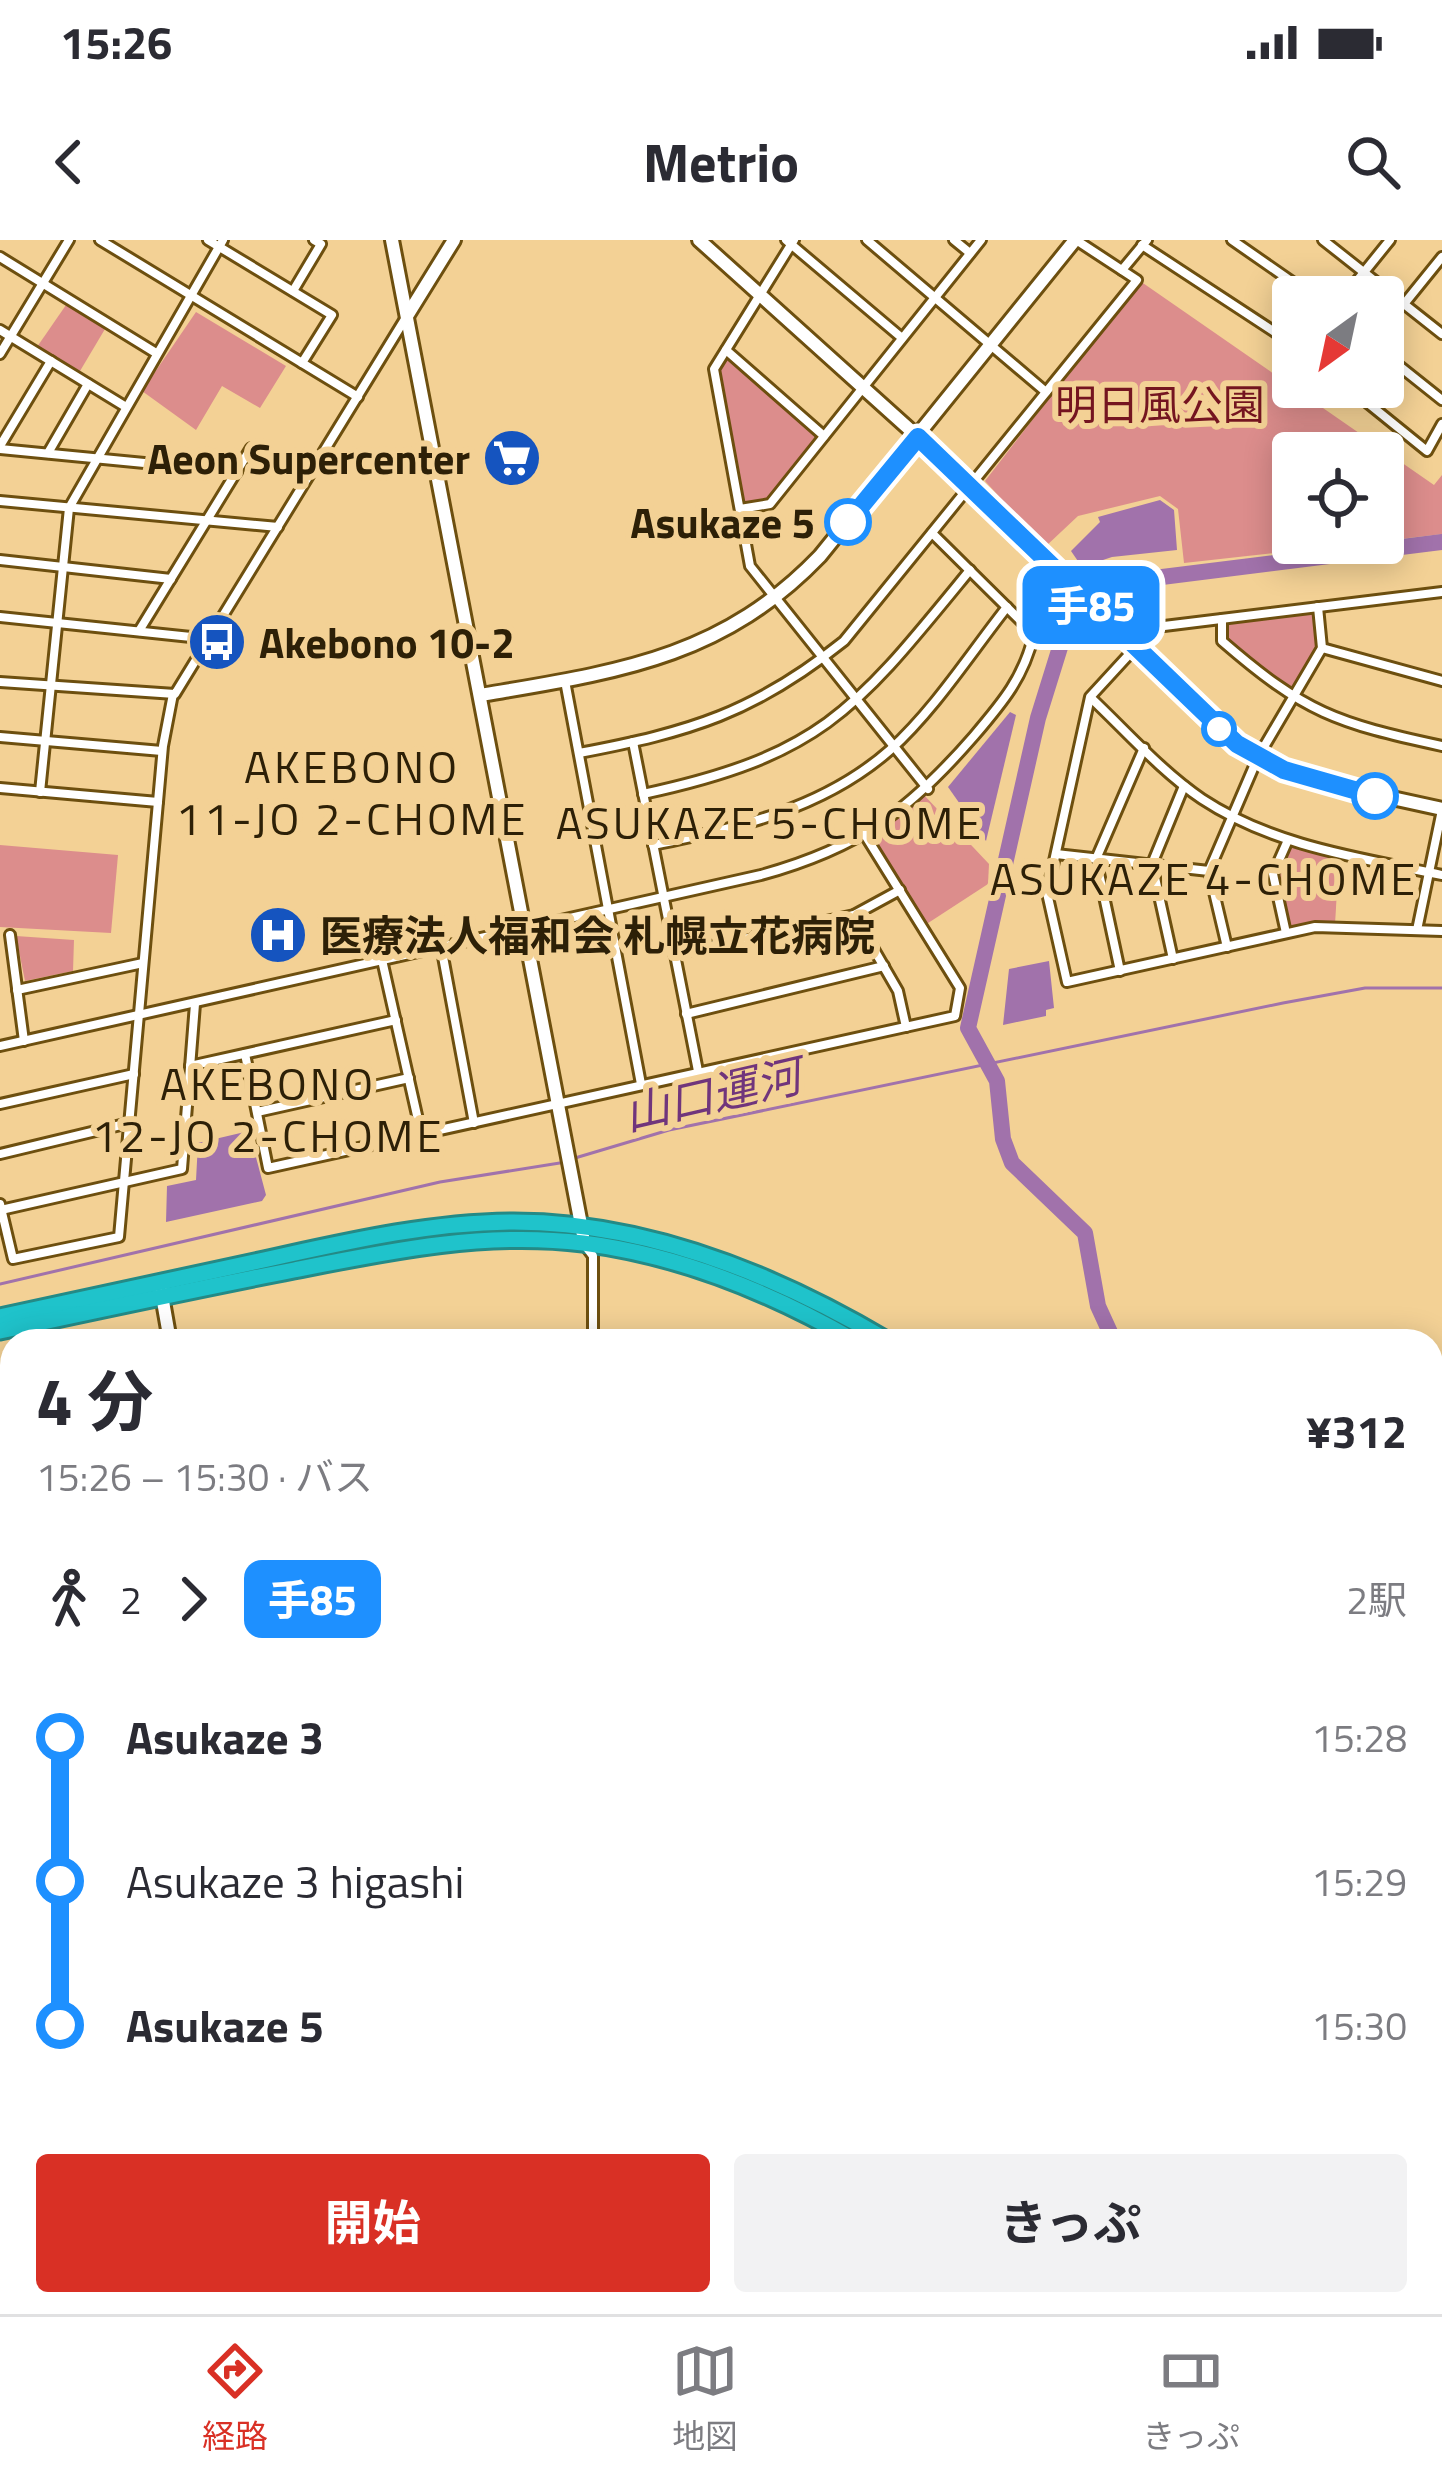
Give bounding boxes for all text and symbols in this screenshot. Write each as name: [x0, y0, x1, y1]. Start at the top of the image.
text: 15:26: [60, 8, 172, 76]
text: Metrio: [643, 121, 799, 203]
icon: back: [36, 129, 102, 195]
icon: search: [1340, 129, 1406, 195]
north arrow: [1272, 276, 1404, 408]
map controls: [1272, 276, 1404, 564]
park label: 明日風公園: [1055, 372, 1265, 436]
place label: Aeon Supercenter: [147, 426, 470, 490]
supermarket icon: Aeon Supercenter: [481, 427, 543, 489]
button: locate: [1272, 432, 1404, 564]
place label: Asukaze 5: [630, 490, 815, 554]
marker: Asukaze 5: [826, 500, 870, 544]
line badge: 手85: [1022, 566, 1160, 644]
text: 手85: [1046, 573, 1136, 637]
place label: Akebono 10-2: [259, 610, 515, 674]
bus stop icon: Akebono 10-2: [186, 611, 248, 673]
unlabelled marker: [1203, 713, 1235, 745]
district label: AKEBONO 11-JO 2-CHOME: [176, 732, 528, 852]
unlabelled marker: [1353, 774, 1397, 818]
district label: ASUKAZE 5-CHOME: [556, 788, 984, 856]
district label: ASUKAZE 4-CHOME: [990, 844, 1418, 912]
place label: 医療法人福和会 札幌立花病院: [320, 903, 875, 967]
hospital icon: 医療法人福和会 札幌立花病院: [247, 904, 309, 966]
water label: 山口運河: [617, 1039, 815, 1147]
district label: AKEBONO 12-JO 2-CHOME: [92, 1049, 444, 1169]
text: 4 分: [36, 1350, 153, 1451]
text: ¥312: [1306, 1397, 1407, 1465]
text: 15:26 – 15:30 · バス: [36, 1447, 373, 1506]
icon: walk: [36, 1566, 102, 1632]
icon: forward: [160, 1566, 226, 1632]
text: 手85: [268, 1567, 357, 1631]
text: 2: [120, 1570, 142, 1629]
text: 2駅: [1346, 1570, 1407, 1629]
text: Asukaze 3: [126, 1703, 324, 1771]
text: 15:28: [1311, 1708, 1407, 1767]
text: Asukaze 3 higashi: [126, 1847, 464, 1915]
text: 15:29: [1311, 1852, 1407, 1911]
text: Asukaze 5: [126, 1991, 324, 2059]
text: 15:30: [1311, 1996, 1407, 2055]
button: 開始: [36, 2154, 710, 2292]
button: きっぷ: [734, 2154, 1407, 2292]
tab: 経路: [202, 2338, 268, 2461]
tab: 地図: [672, 2338, 738, 2461]
tab: きっぷ: [1142, 2338, 1240, 2461]

